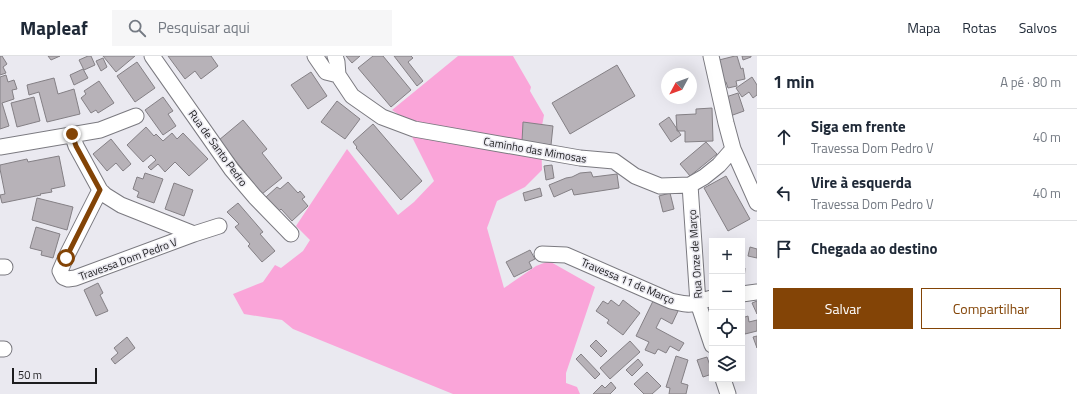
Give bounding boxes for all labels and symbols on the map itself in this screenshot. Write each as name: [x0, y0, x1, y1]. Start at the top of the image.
north arrow: [661, 68, 697, 104]
street label: Rua de Santo Pedro: [185, 106, 251, 190]
route end: [63, 125, 81, 143]
street label: Caminho das Mimosas: [482, 133, 588, 167]
street label: Rua Onze de Março: [684, 209, 706, 299]
street label: Travessa Dom Pedro V: [77, 234, 180, 284]
route start: [57, 249, 75, 267]
street label: Travessa 11 de Março: [579, 254, 678, 308]
scale bar: [12, 366, 97, 385]

